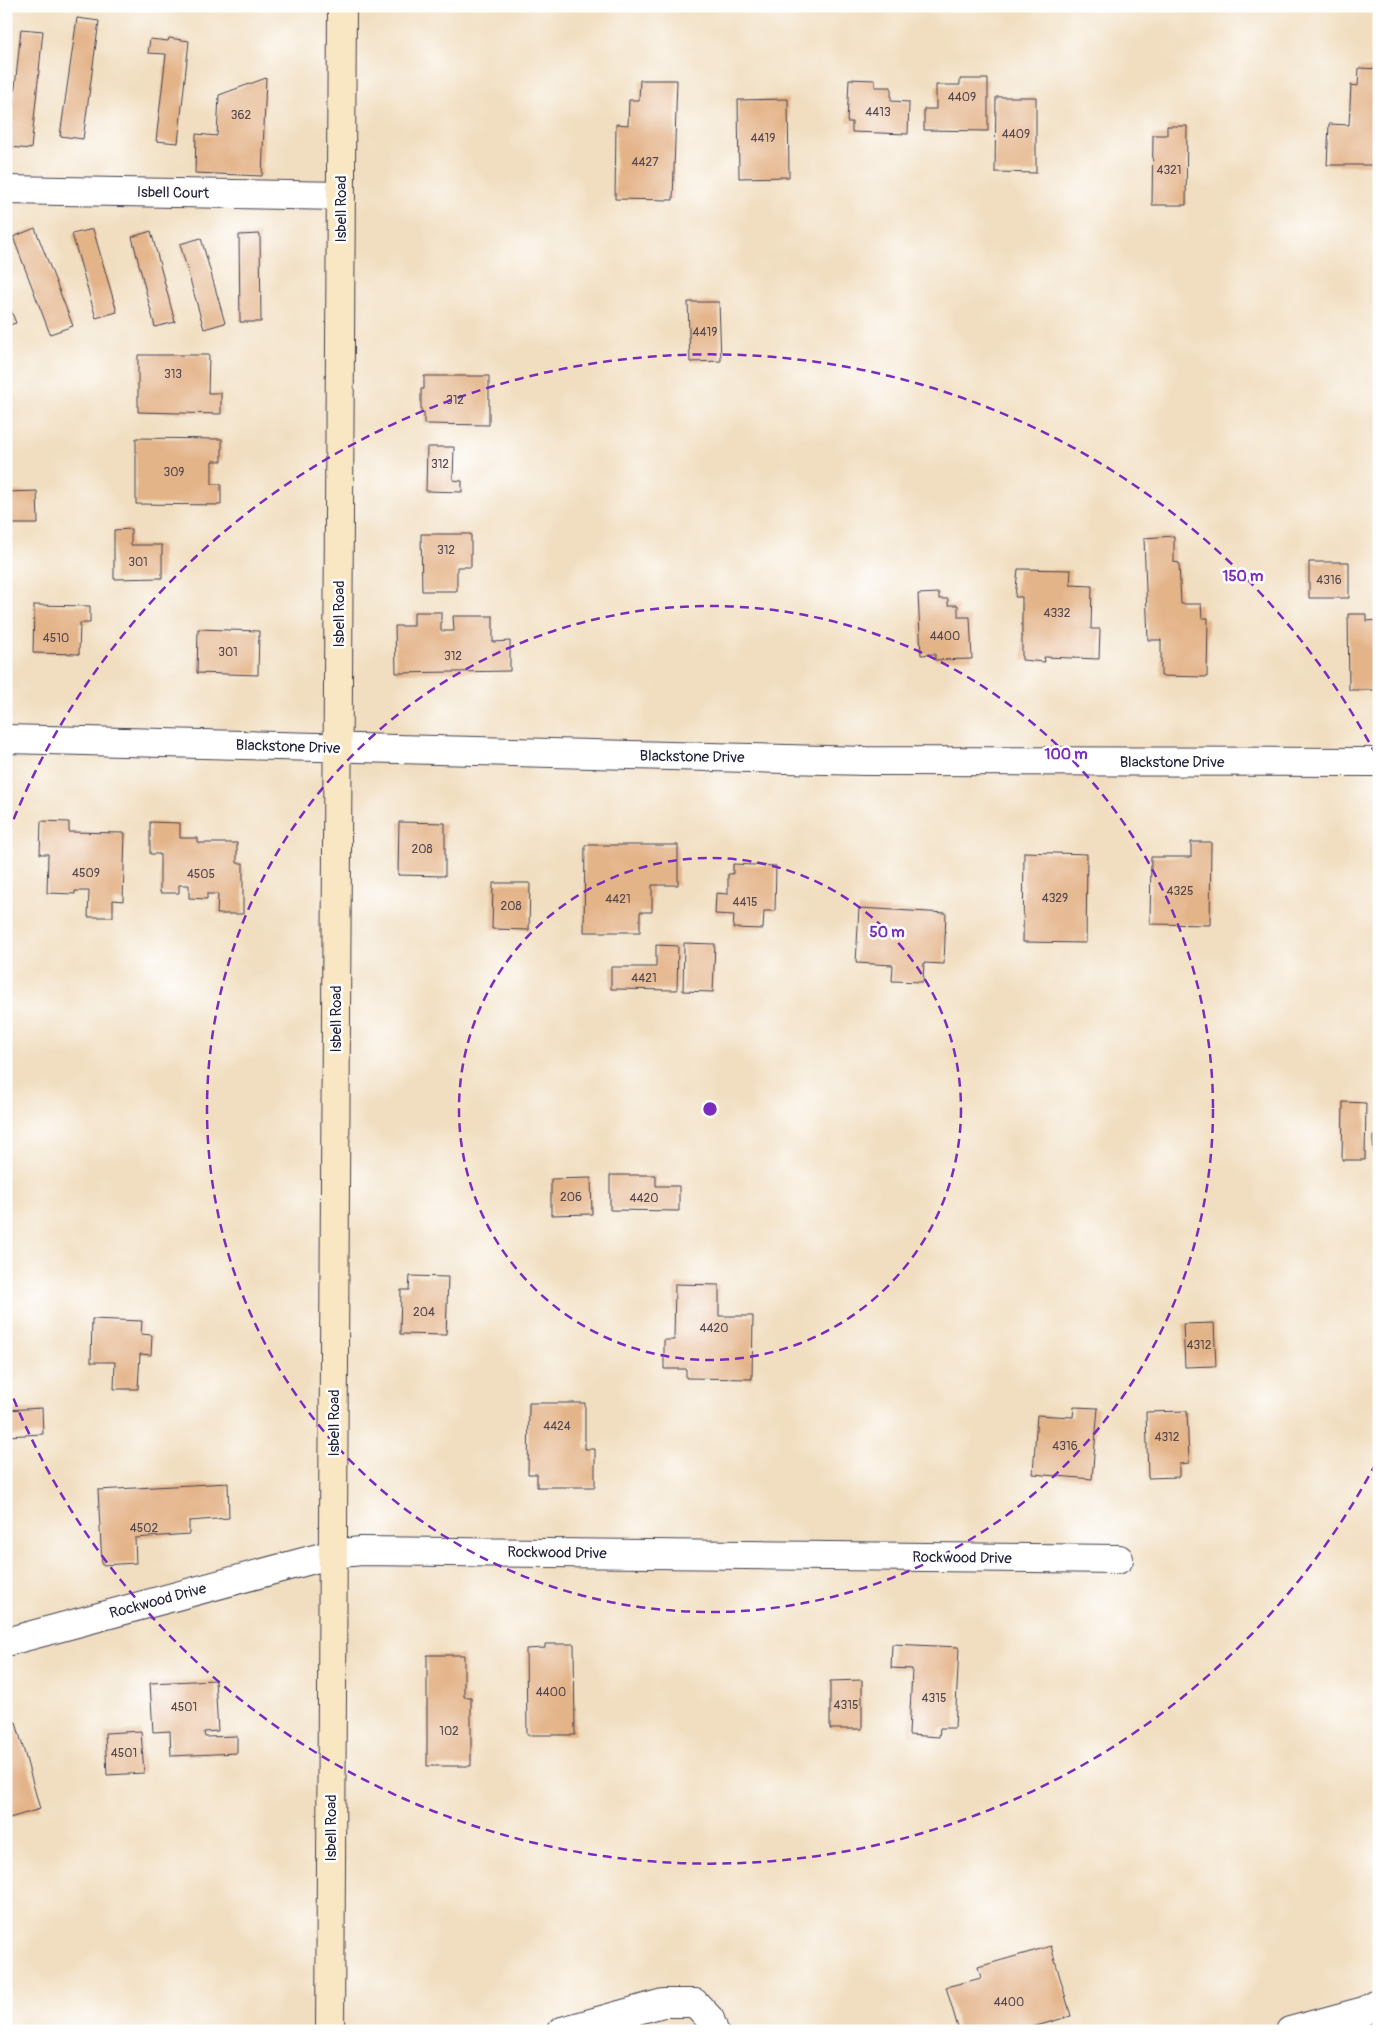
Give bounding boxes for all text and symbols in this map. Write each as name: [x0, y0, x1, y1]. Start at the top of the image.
house number: 4409: [948, 90, 976, 105]
house number: 4413: [865, 105, 891, 120]
house number: 362: [231, 108, 251, 123]
house number: 4409: [1002, 127, 1030, 142]
house number: 4419: [751, 131, 775, 146]
house number: 4427: [632, 155, 659, 170]
house number: 4321: [1156, 163, 1182, 178]
street label: Isbell Road: [332, 175, 351, 243]
street label: Isbell Court: [137, 183, 210, 203]
house number: 4419: [693, 325, 717, 340]
house number: 313: [164, 367, 182, 382]
house number: 312: [446, 393, 464, 408]
house number: 312: [431, 457, 449, 472]
house number: 309: [163, 465, 185, 480]
house number: 312: [437, 543, 455, 558]
house number: 301: [128, 555, 148, 570]
text: 150 m: [1223, 567, 1263, 586]
house number: 4316: [1316, 573, 1342, 588]
street label: Isbell Road: [330, 580, 349, 648]
house number: 4332: [1043, 606, 1071, 621]
house number: 4400: [930, 629, 960, 644]
house number: 4510: [43, 631, 69, 646]
house number: 301: [218, 645, 238, 660]
house number: 312: [444, 649, 462, 664]
street label: Blackstone Drive: [235, 736, 341, 758]
text: 100 m: [1045, 745, 1087, 764]
street label: Blackstone Drive: [639, 747, 745, 767]
street label: Blackstone Drive: [1120, 753, 1225, 772]
house number: 208: [412, 842, 432, 857]
house number: 4509: [72, 866, 100, 881]
house number: 4505: [187, 867, 215, 882]
house number: 4325: [1167, 884, 1193, 899]
house number: 4329: [1042, 891, 1068, 906]
house number: 4421: [605, 892, 631, 907]
house number: 4415: [732, 895, 758, 910]
house number: 208: [501, 899, 521, 914]
text: 50 m: [870, 923, 904, 942]
house number: 4421: [631, 971, 657, 986]
street label: Isbell Road: [327, 985, 346, 1053]
centre of rings: [701, 1100, 719, 1118]
house number: 206: [560, 1190, 582, 1205]
house number: 4420: [630, 1191, 658, 1206]
house number: 204: [413, 1305, 435, 1320]
house number: 4420: [700, 1321, 728, 1336]
house number: 4312: [1186, 1338, 1212, 1353]
street label: Isbell Road: [325, 1389, 344, 1457]
house number: 4424: [543, 1419, 571, 1434]
house number: 4312: [1154, 1430, 1180, 1445]
house number: 4316: [1052, 1439, 1078, 1454]
house number: 4502: [130, 1521, 158, 1536]
street label: Rockwood Drive: [507, 1543, 608, 1563]
street label: Rockwood Drive: [912, 1548, 1013, 1568]
street label: Rockwood Drive: [107, 1579, 209, 1623]
house number: 4400: [536, 1685, 566, 1700]
house number: 4315: [922, 1691, 946, 1706]
house number: 4315: [834, 1698, 858, 1713]
house number: 4501: [171, 1700, 197, 1715]
house number: 102: [439, 1724, 459, 1739]
house number: 4501: [111, 1746, 137, 1761]
street label: Isbell Road: [322, 1794, 341, 1862]
house number: 4400: [994, 1995, 1024, 2010]

